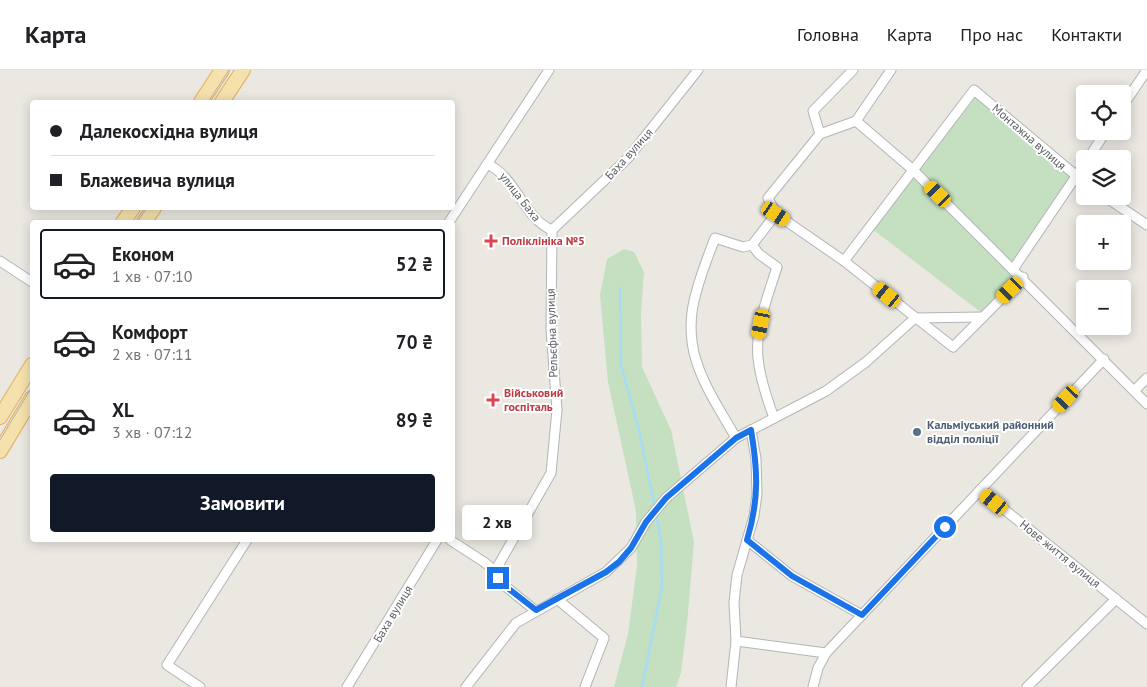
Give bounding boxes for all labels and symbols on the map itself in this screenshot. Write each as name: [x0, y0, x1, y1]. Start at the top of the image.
street label: Монтажна вулиця: [989, 100, 1069, 173]
street label: Баха вулиця: [602, 125, 656, 183]
street label: улица Баха: [496, 169, 544, 224]
car: [921, 178, 954, 210]
car: [759, 199, 792, 229]
place label: Поліклініка №5: [502, 233, 585, 248]
marker: Поліклініка №5: [484, 234, 498, 248]
car: [994, 274, 1025, 306]
car: [870, 280, 903, 310]
street label: Рельєфна вулиця: [542, 288, 561, 378]
car: [750, 308, 771, 340]
car: [1050, 383, 1081, 415]
place label: Військовий госпіталь: [504, 385, 563, 414]
marker: Військовий госпіталь: [486, 393, 500, 407]
place label: Кальміуський районний відділ поліції: [927, 417, 1054, 446]
marker: Кальміуський районний відділ поліції: [911, 426, 923, 438]
car: [977, 487, 1010, 517]
callout: 2 хв: [463, 506, 533, 540]
route start: [934, 516, 956, 538]
street label: Нове життя вулиця: [1017, 516, 1104, 591]
route end: [487, 567, 509, 589]
street label: Баха вулиця: [370, 582, 416, 645]

